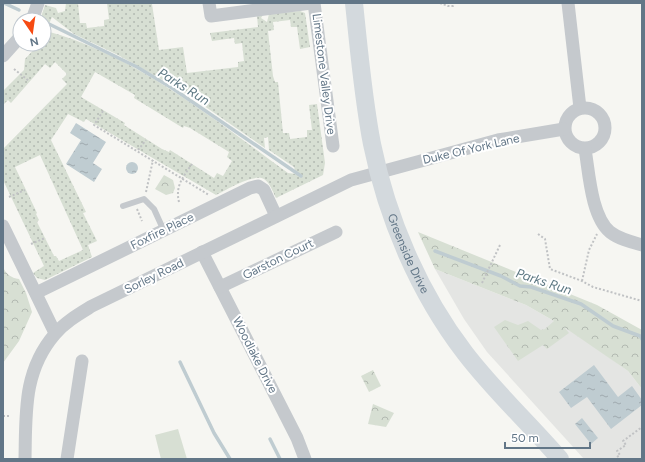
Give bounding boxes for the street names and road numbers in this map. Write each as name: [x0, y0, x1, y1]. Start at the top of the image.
street label: Limestone Valley Drive: [310, 13, 338, 136]
street label: Duke Of York Lane: [421, 131, 521, 167]
street label: Foxfire Place: [128, 209, 196, 252]
street label: Greenside Drive: [385, 212, 432, 296]
street label: Garston Court: [240, 236, 316, 282]
street label: Sorley Road: [122, 256, 186, 296]
street label: Woodlake Drive: [230, 315, 280, 396]

